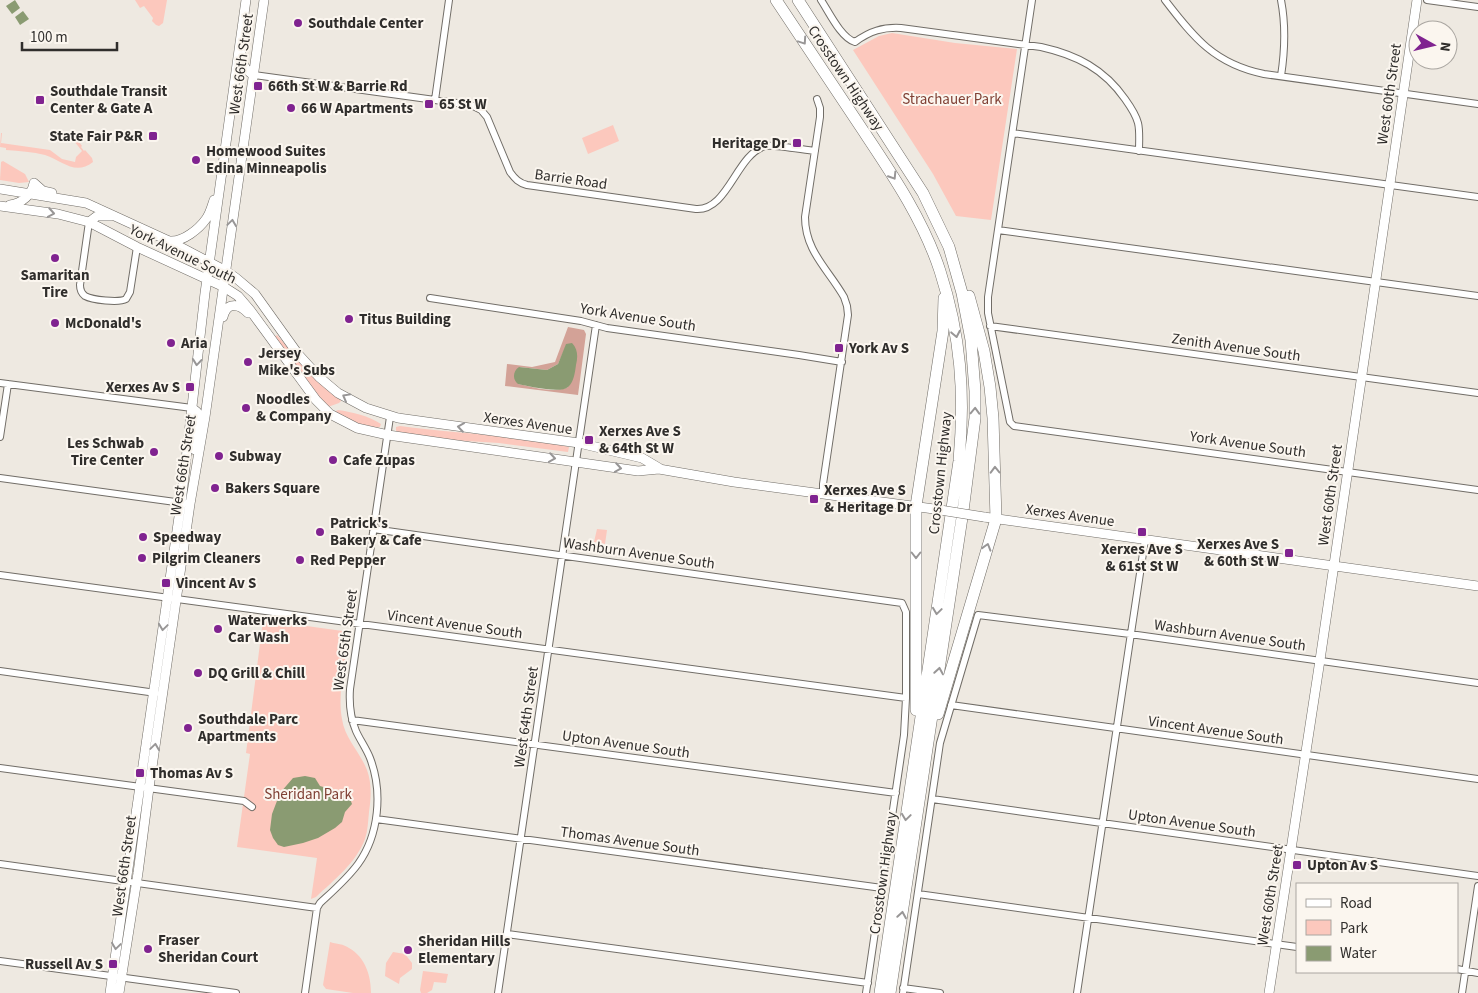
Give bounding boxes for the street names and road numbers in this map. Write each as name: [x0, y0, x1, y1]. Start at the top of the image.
street label: West 66th Street: [224, 12, 259, 116]
street label: Crosstown Highway: [802, 21, 889, 135]
street label: West 60th Street: [1372, 42, 1407, 146]
street label: Barrie Road: [533, 164, 609, 195]
street label: York Avenue South: [125, 219, 240, 290]
street label: York Avenue South: [577, 298, 697, 337]
street label: Zenith Avenue South: [1170, 328, 1302, 367]
street label: Xerxes Avenue: [482, 407, 574, 440]
street label: Crosstown Highway: [924, 411, 957, 535]
street label: West 66th Street: [165, 413, 202, 517]
street label: York Avenue South: [1188, 426, 1307, 463]
street label: West 60th Street: [1313, 443, 1348, 547]
street label: Xerxes Avenue: [1024, 499, 1116, 532]
street label: Washburn Avenue South: [562, 532, 716, 575]
street label: West 65th Street: [328, 588, 363, 692]
street label: Vincent Avenue South: [386, 605, 524, 644]
street label: Washburn Avenue South: [1153, 614, 1307, 657]
street label: West 64th Street: [509, 665, 544, 769]
street label: Vincent Avenue South: [1147, 711, 1285, 750]
street label: Upton Avenue South: [561, 725, 691, 764]
street label: Upton Avenue South: [1127, 804, 1257, 843]
street label: Crosstown Highway: [865, 811, 902, 936]
street label: West 66th Street: [107, 814, 142, 918]
street label: Thomas Avenue South: [559, 821, 701, 862]
street label: West 60th Street: [1252, 843, 1289, 947]

